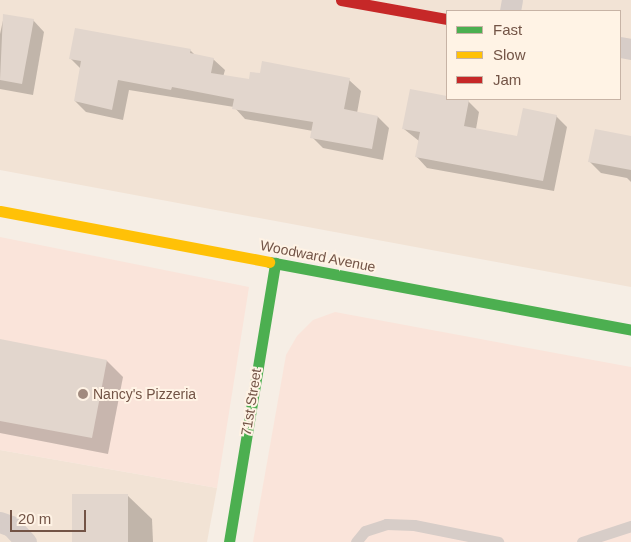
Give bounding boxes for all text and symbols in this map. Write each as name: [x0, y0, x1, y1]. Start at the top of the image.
legend: [446, 10, 621, 100]
text: Fast: [493, 21, 522, 38]
text: Slow: [493, 46, 526, 63]
text: Jam: [493, 71, 521, 88]
street label: Woodward Avenue: [259, 237, 377, 275]
street label: 71st Street: [237, 367, 265, 437]
place label: Nancy's Pizzeria: [93, 386, 196, 402]
marker: Nancy's Pizzeria: [77, 388, 89, 400]
scale bar: [12, 500, 89, 532]
text: 20 m: [18, 510, 51, 527]

